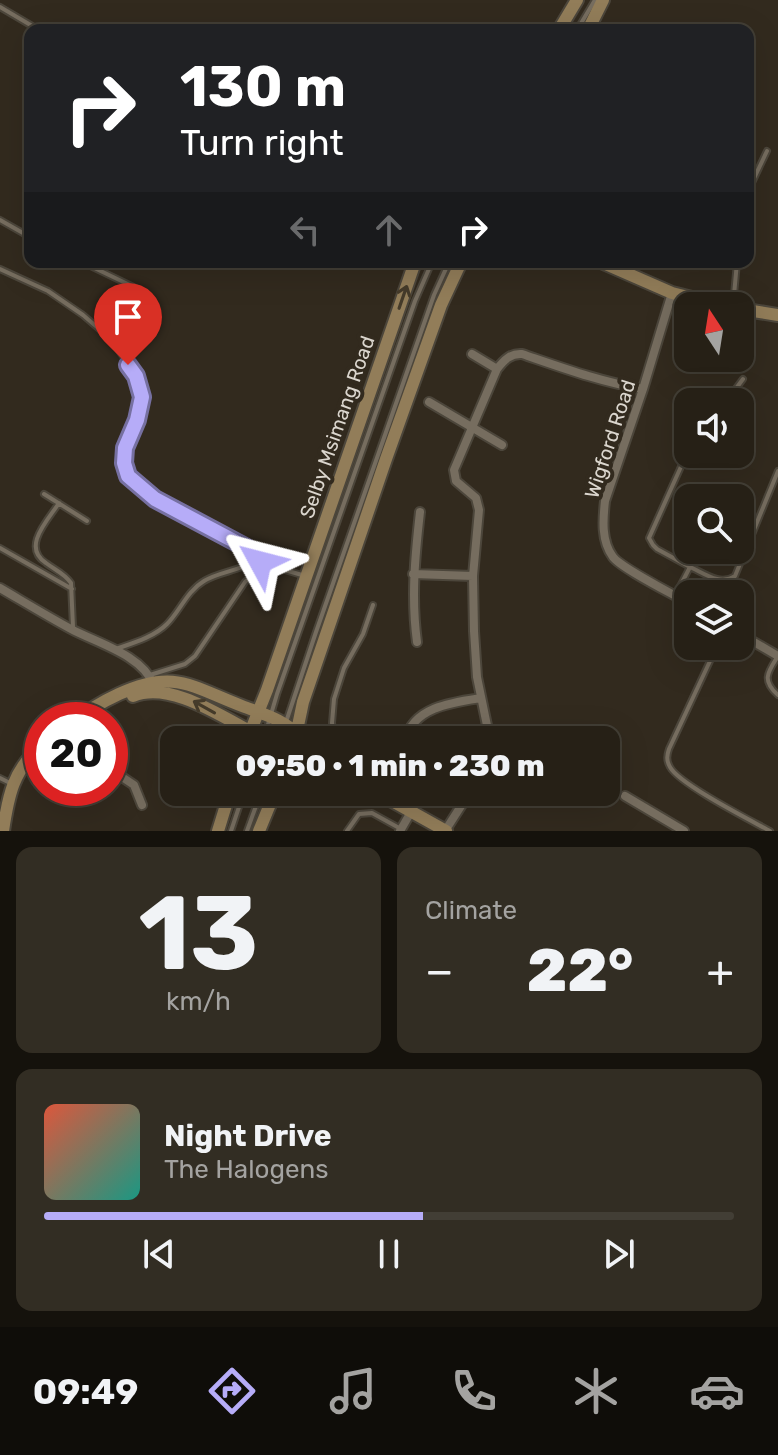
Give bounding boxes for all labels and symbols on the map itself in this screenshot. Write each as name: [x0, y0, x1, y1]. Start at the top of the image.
pin: [94, 283, 162, 365]
one-way arrow: [396, 284, 411, 309]
north arrow: [674, 292, 754, 372]
street label: Selby Msimang Road: [294, 333, 380, 521]
street label: Wigford Road: [580, 377, 640, 501]
position arrow: [218, 520, 302, 604]
one-way arrow: [193, 699, 216, 715]
speed limit sign: 20: [24, 702, 128, 806]

